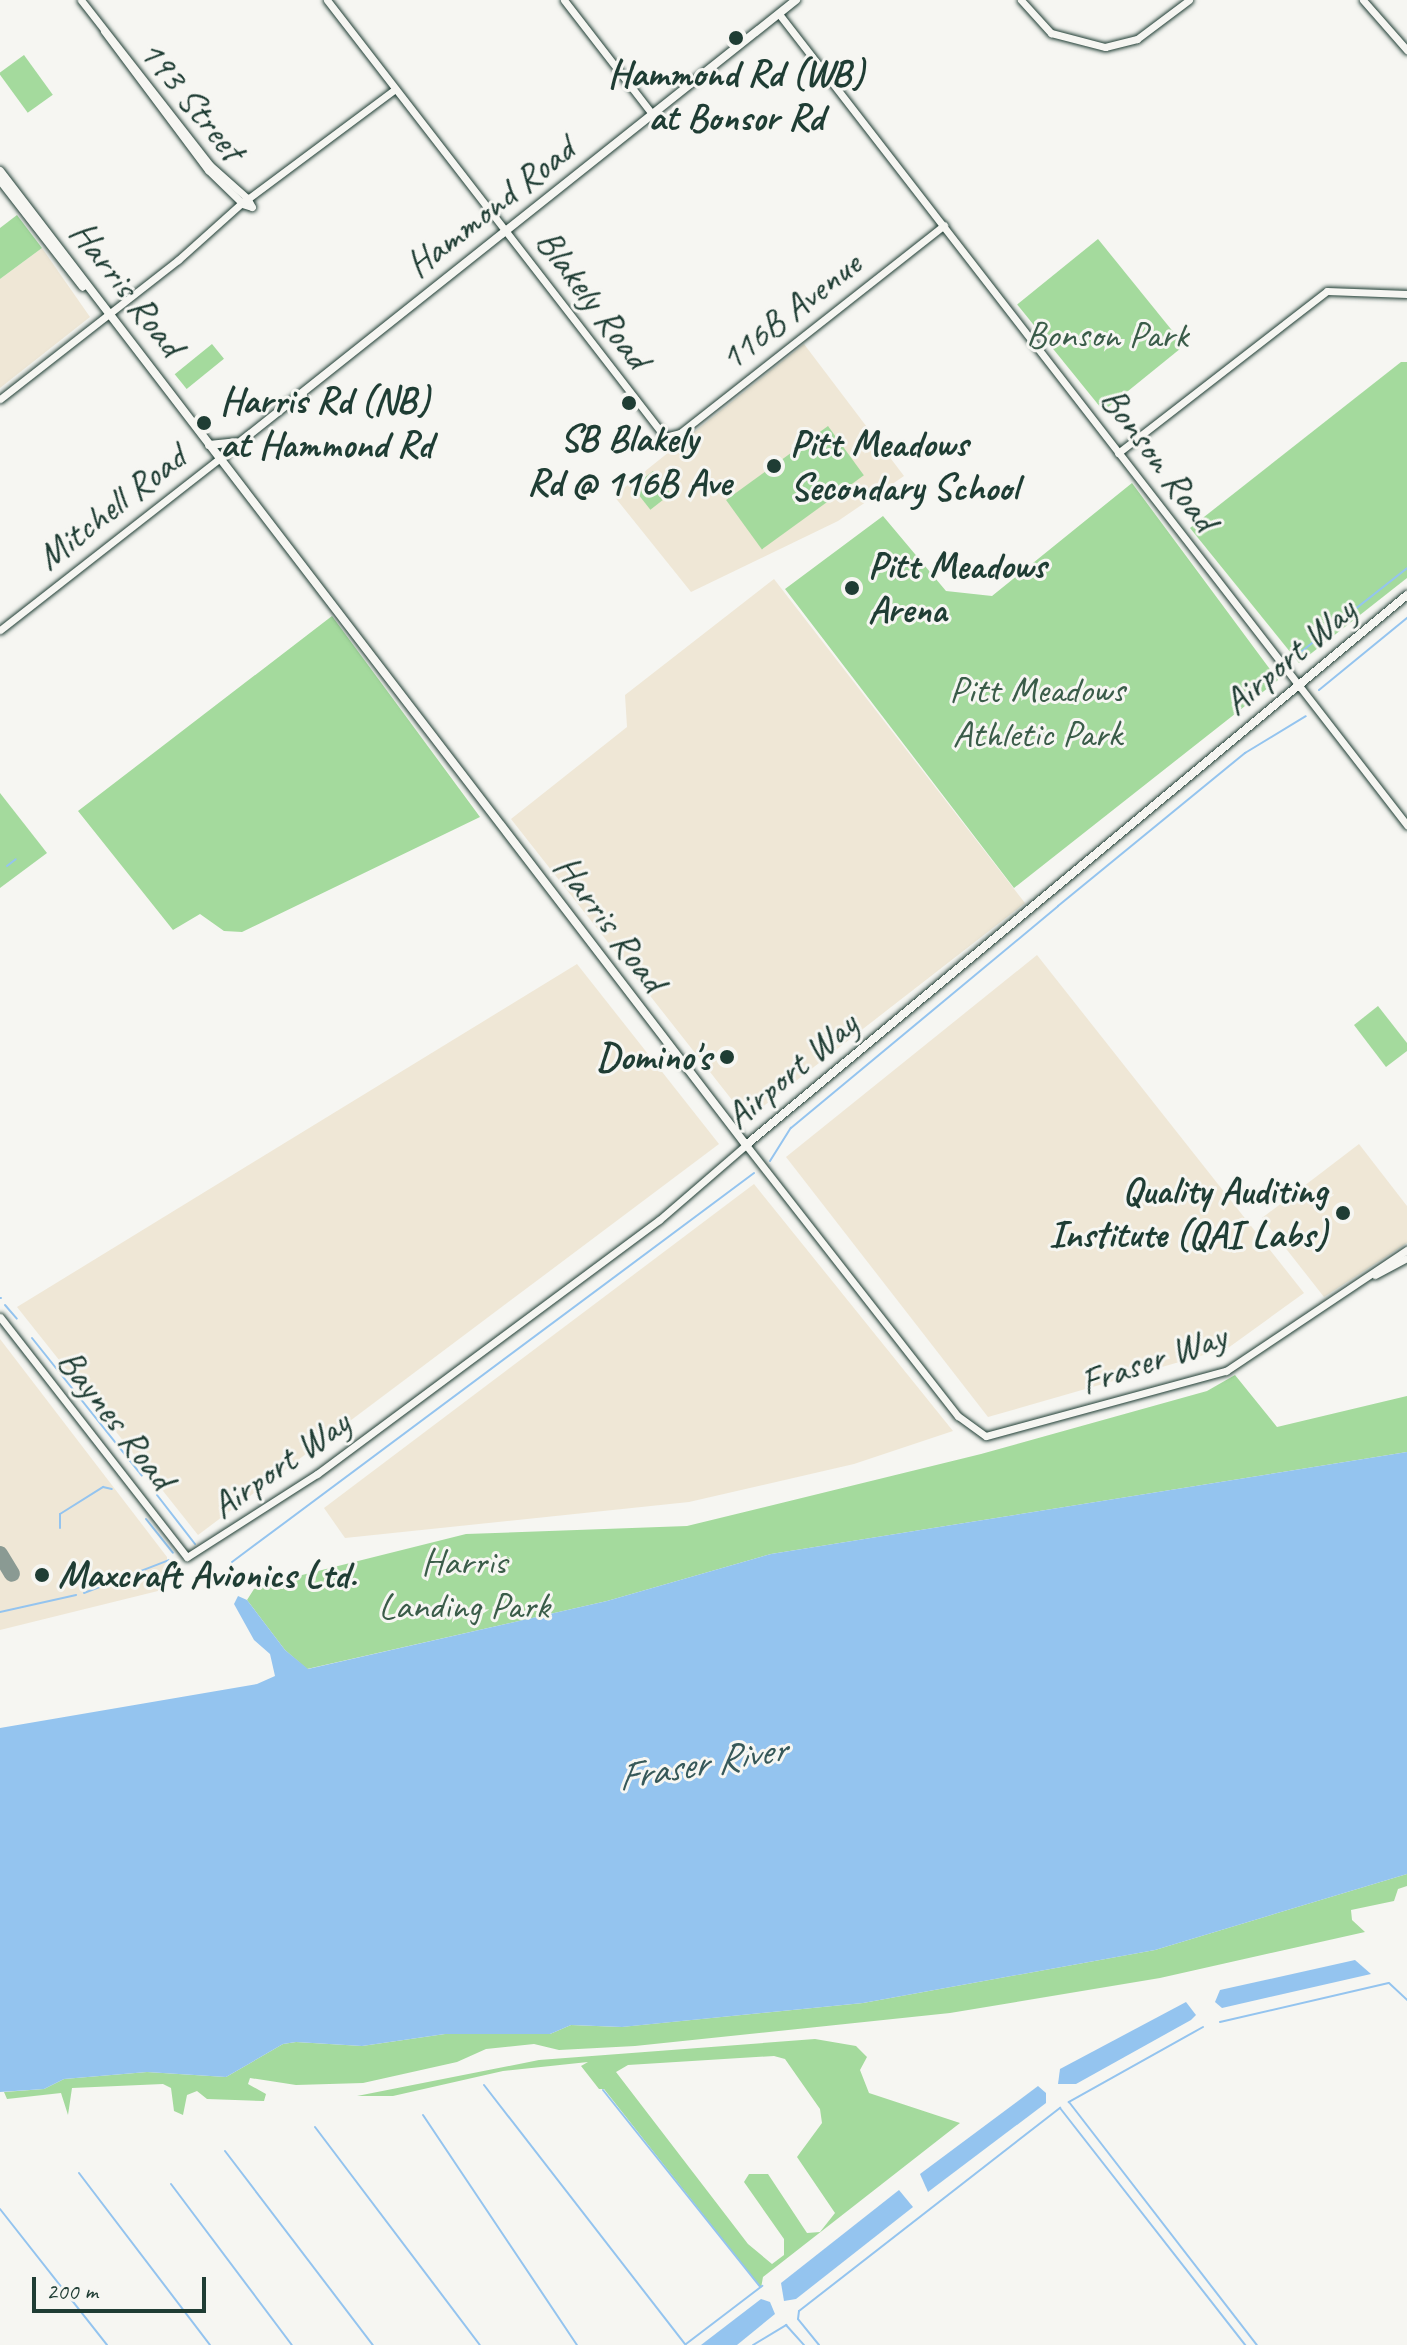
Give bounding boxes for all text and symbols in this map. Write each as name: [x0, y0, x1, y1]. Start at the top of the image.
marker: Hammond Rd (WB) at Bonsor Rd: [727, 29, 745, 47]
street label: 193 Street: [129, 30, 255, 170]
place label: Hammond Rd (WB) at Bonsor Rd: [608, 51, 864, 140]
street label: Hammond Road: [397, 127, 583, 287]
street label: Harris Road: [60, 212, 194, 364]
street label: Blakely Road: [526, 221, 660, 377]
street label: 116B Avenue: [710, 241, 870, 381]
park label: Bonson Park: [1025, 312, 1189, 358]
place label: Harris Rd (NB) at Hammond Rd: [220, 378, 434, 468]
street label: Bonson Road: [1091, 379, 1227, 539]
marker: SB Blakely Rd @ 116B Ave: [620, 394, 638, 412]
marker: Harris Rd (NB) at Hammond Rd: [195, 414, 213, 432]
place label: SB Blakely Rd @ 116B Ave: [527, 416, 731, 506]
place label: Pitt Meadows Secondary School: [790, 421, 1017, 510]
street label: Mitchell Road: [28, 435, 194, 579]
marker: Pitt Meadows Secondary School: [765, 457, 783, 475]
place label: Pitt Meadows Arena: [868, 543, 1046, 632]
marker: Pitt Meadows Arena: [843, 579, 861, 597]
street label: Airport Way: [1213, 587, 1365, 725]
park label: Pitt Meadows Athletic Park: [949, 667, 1125, 756]
street label: Harris Road: [544, 846, 676, 1000]
street label: Airport Way: [715, 1001, 867, 1139]
place label: Domino's: [597, 1034, 711, 1080]
marker: Domino's: [718, 1048, 736, 1066]
place label: Quality Auditing Institute (QAI Labs): [1049, 1168, 1327, 1258]
marker: Quality Auditing Institute (QAI Labs): [1334, 1204, 1352, 1222]
street label: Fraser Way: [1074, 1313, 1232, 1405]
street label: Baynes Road: [48, 1340, 184, 1498]
street label: Airport Way: [202, 1400, 358, 1528]
park label: Harris Landing Park: [378, 1539, 550, 1628]
place label: Maxcraft Avionics Ltd.: [58, 1552, 356, 1598]
marker: Maxcraft Avionics Ltd.: [33, 1566, 51, 1584]
water label: Fraser River: [613, 1725, 789, 1801]
scale bar: [36, 2261, 210, 2311]
text: 200 m: [46, 2276, 98, 2306]

